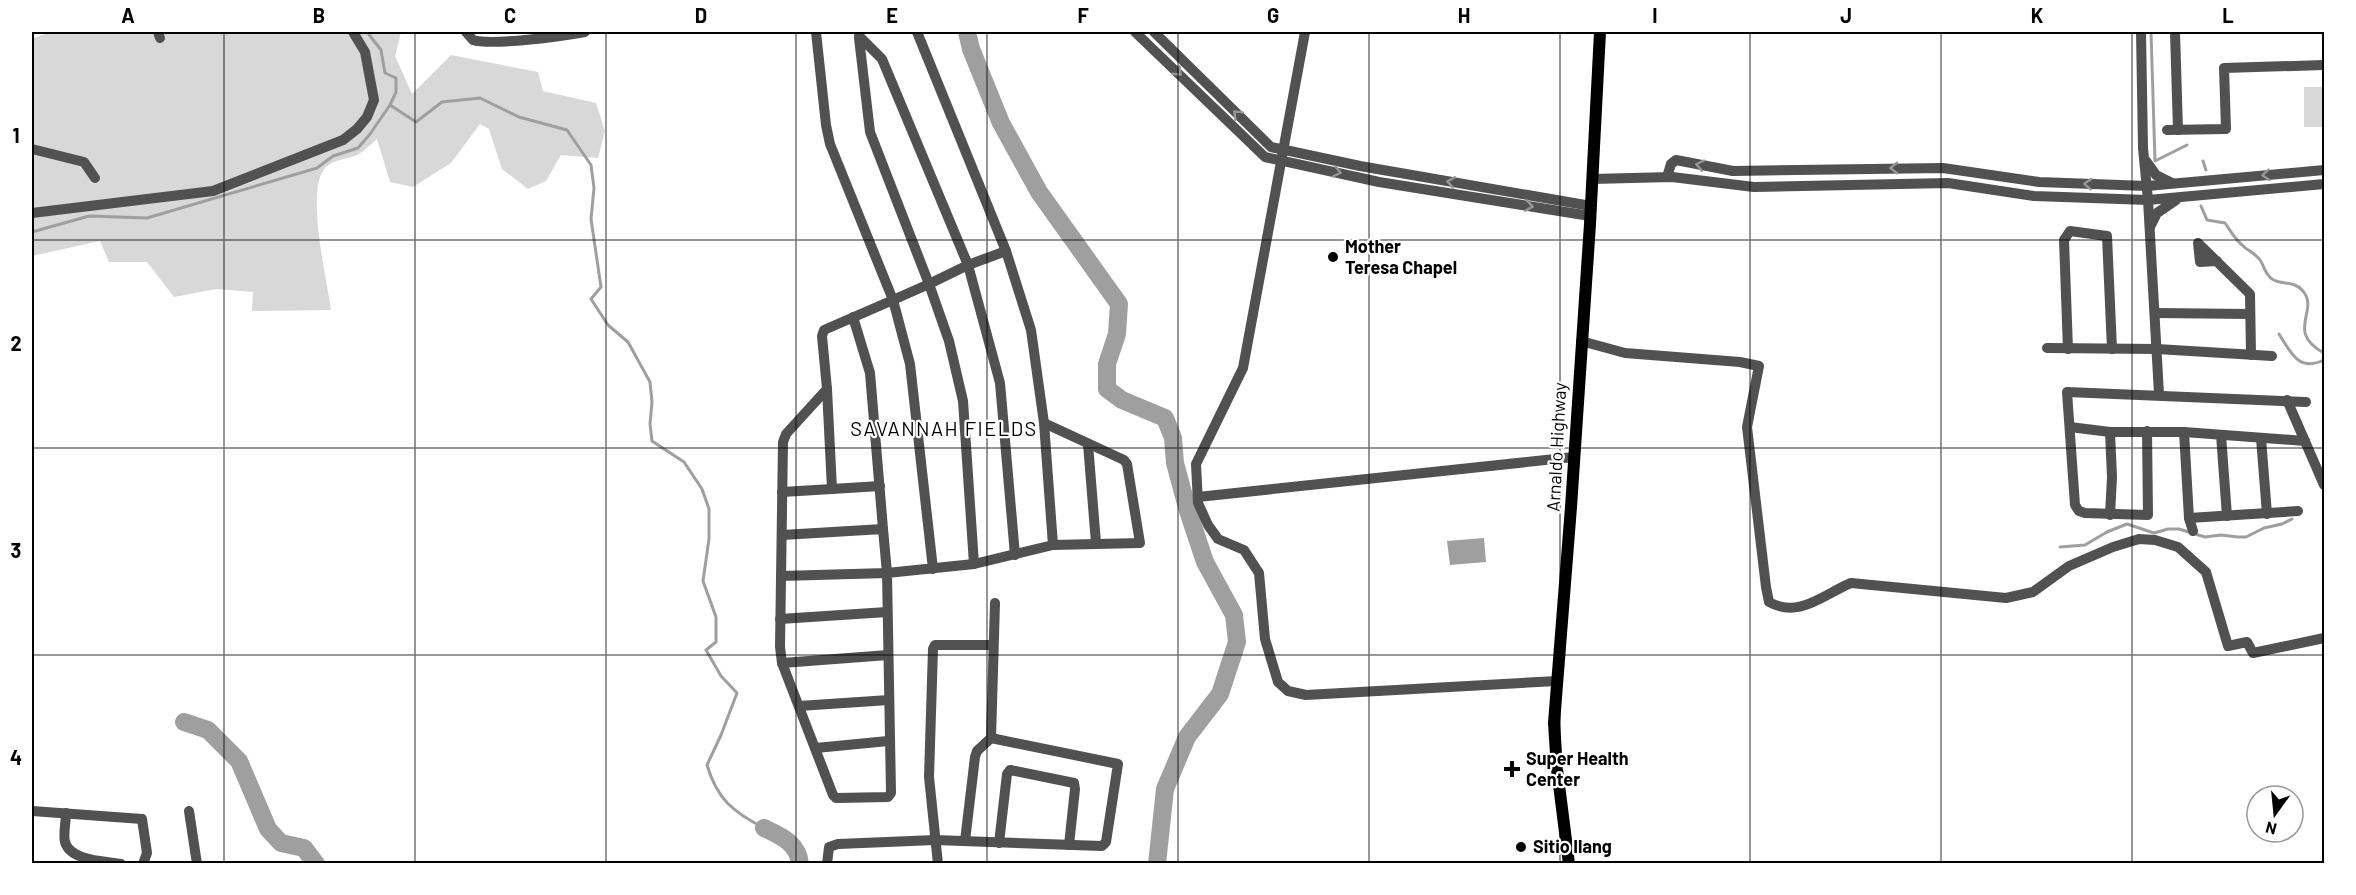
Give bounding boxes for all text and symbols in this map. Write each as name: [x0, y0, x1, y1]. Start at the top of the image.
text: A: [121, 3, 135, 27]
text: B: [313, 3, 325, 27]
text: C: [504, 3, 516, 27]
text: D: [695, 3, 707, 27]
text: E: [886, 3, 898, 27]
text: F: [1077, 3, 1089, 27]
text: G: [1267, 3, 1279, 27]
text: H: [1458, 3, 1470, 27]
text: I: [1652, 3, 1658, 27]
text: J: [1840, 3, 1852, 27]
text: K: [2031, 3, 2044, 27]
text: L: [2222, 3, 2234, 27]
one-way arrow: [1170, 64, 1181, 75]
one-way arrow: [1234, 110, 1245, 121]
text: 1: [12, 123, 20, 147]
one-way arrow: [1695, 159, 1705, 172]
one-way arrow: [1890, 162, 1899, 174]
one-way arrow: [1332, 165, 1342, 178]
one-way arrow: [2262, 168, 2271, 181]
one-way arrow: [1446, 176, 1456, 189]
one-way arrow: [2084, 177, 2093, 190]
one-way arrow: [1525, 200, 1534, 212]
place label: Mother Teresa Chapel: [1345, 235, 1457, 278]
marker: Mother Teresa Chapel: [1326, 250, 1340, 264]
text: 2: [10, 331, 22, 355]
street label: Arnaldo Highway: [1542, 382, 1570, 512]
district label: SAVANNAH FIELDS: [850, 416, 1038, 440]
text: 3: [11, 538, 21, 562]
text: 4: [10, 745, 22, 769]
place label: Super Health Center: [1526, 747, 1629, 790]
marker: Super Health Center: [1503, 760, 1521, 778]
north arrow: [2245, 784, 2305, 844]
text: N: [2263, 818, 2279, 840]
place label: Sitio Ilang: [1533, 835, 1612, 857]
marker: Sitio Ilang: [1514, 840, 1528, 854]

